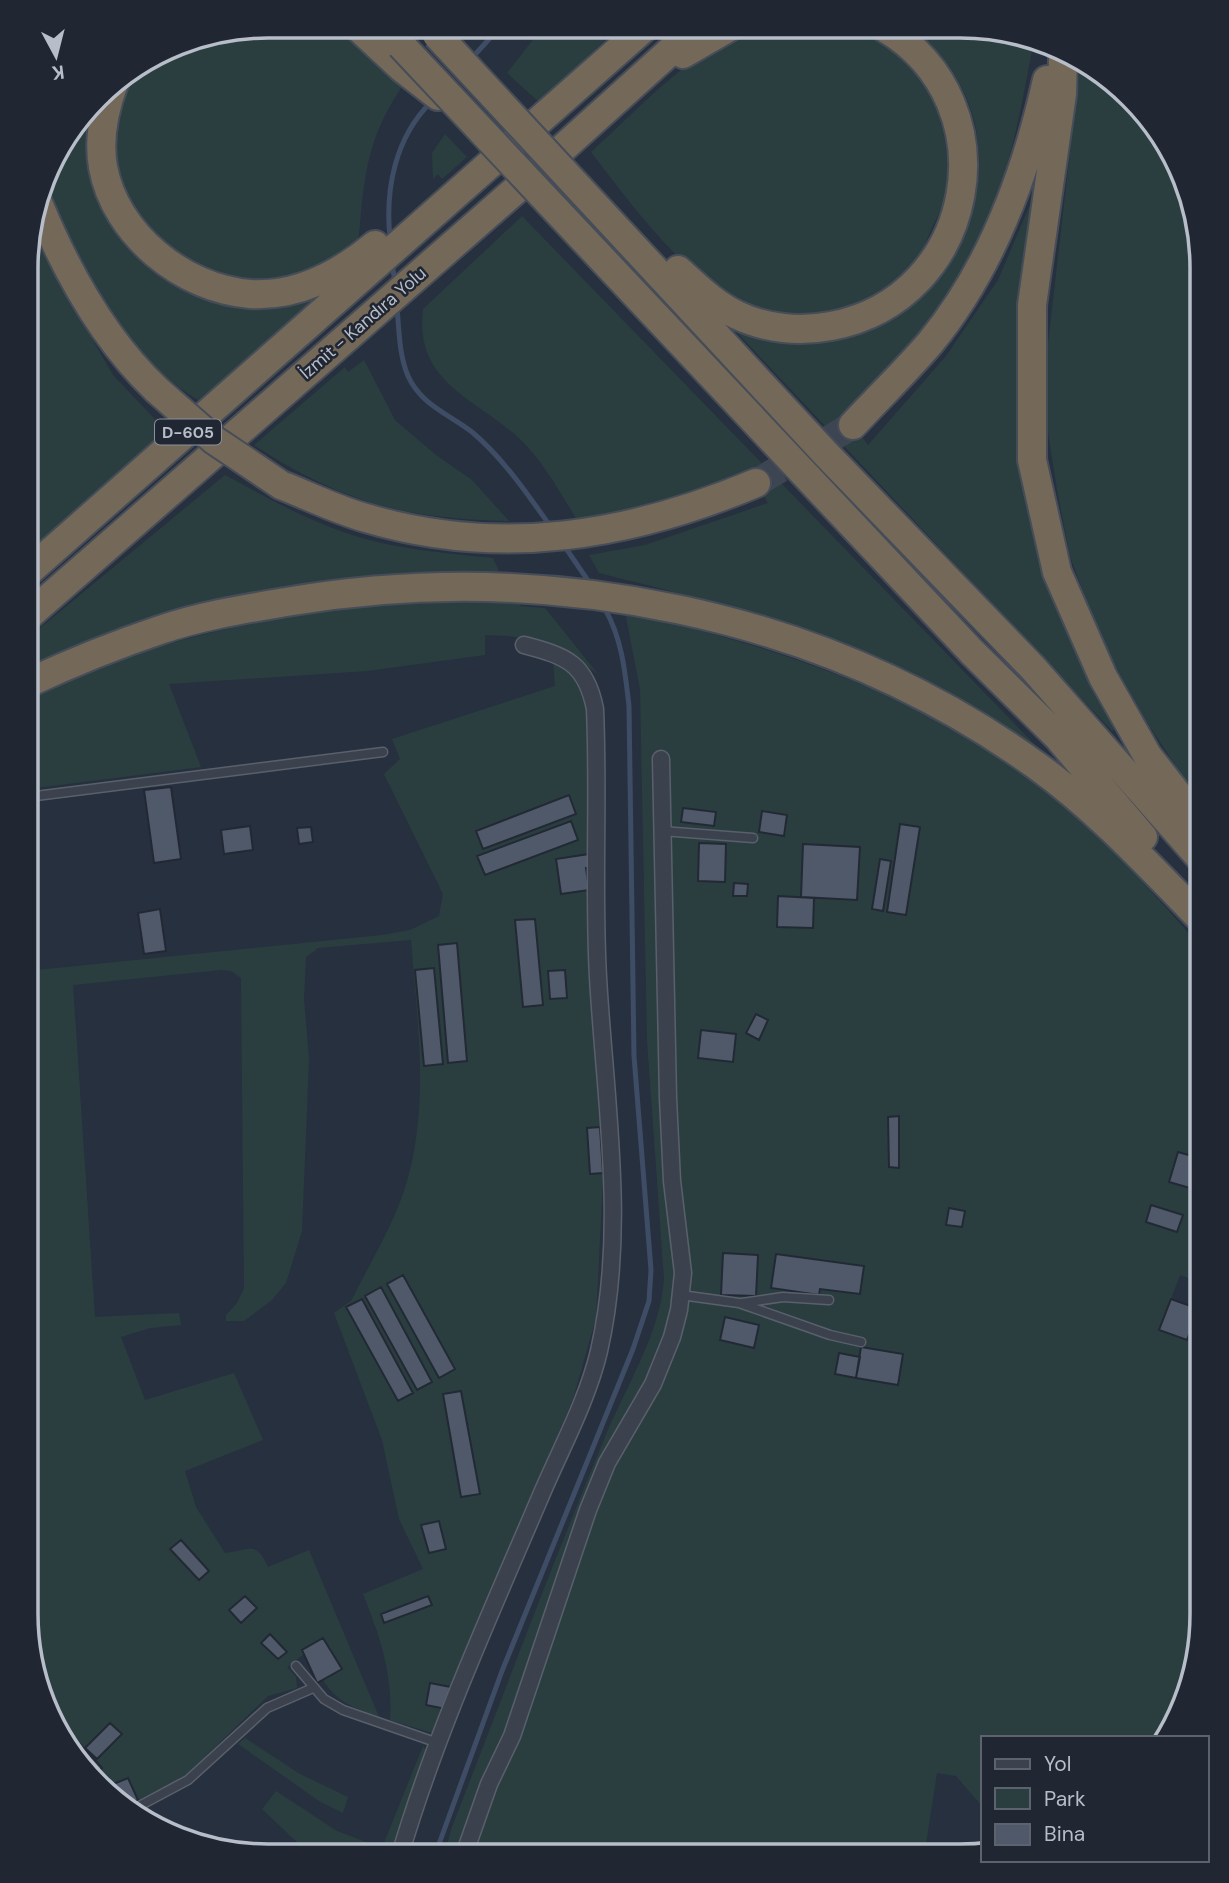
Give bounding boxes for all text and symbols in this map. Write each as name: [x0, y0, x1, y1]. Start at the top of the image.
north arrow: [21, 21, 91, 91]
text: K: [50, 59, 66, 86]
street label: İzmit - Kandıra Yolu: [295, 262, 431, 384]
road number: D-605: [155, 420, 221, 444]
legend: [981, 1736, 1208, 1862]
text: Yol: [1044, 1750, 1072, 1778]
text: Park: [1044, 1785, 1086, 1813]
text: Bina: [1044, 1820, 1085, 1848]

